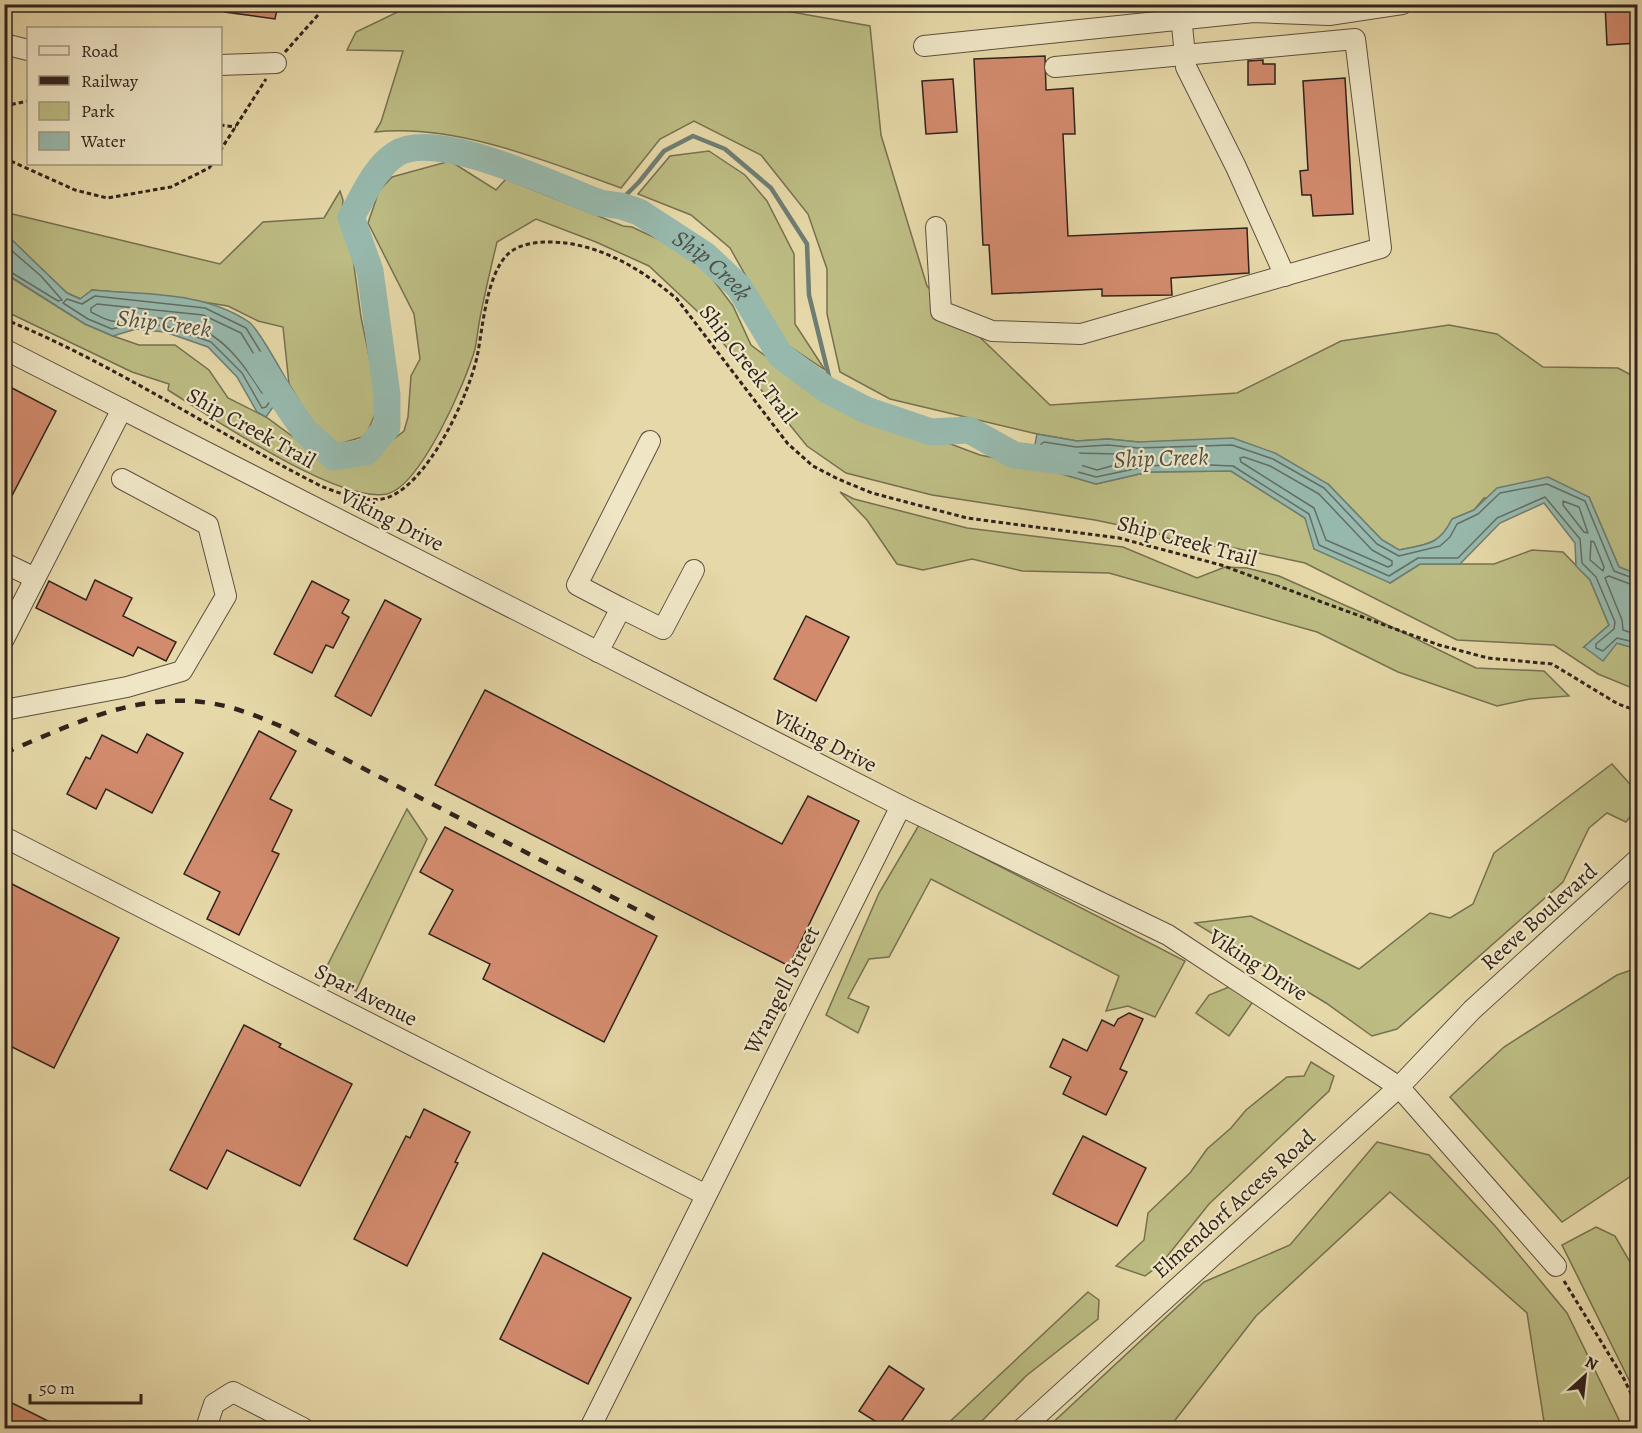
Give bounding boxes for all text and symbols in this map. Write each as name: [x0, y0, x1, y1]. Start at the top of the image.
legend: [27, 27, 222, 165]
text: Road: [81, 39, 119, 63]
text: Railway: [81, 69, 139, 93]
text: Park: [81, 99, 115, 123]
text: Water: [80, 129, 126, 153]
water label: Ship Creek: [666, 222, 760, 307]
street label: Ship Creek Trail: [692, 298, 804, 430]
water label: Ship Creek: [115, 301, 213, 345]
street label: Ship Creek Trail: [181, 380, 321, 476]
water label: Ship Creek: [1113, 440, 1209, 476]
street label: Viking Drive: [334, 481, 449, 559]
street label: Ship Creek Trail: [1114, 508, 1260, 574]
street label: Viking Drive: [767, 702, 882, 780]
street label: Reeve Boulevard: [1474, 857, 1604, 977]
street label: Wrangell Street: [736, 921, 827, 1060]
street label: Viking Drive: [1202, 921, 1313, 1008]
street label: Spar Avenue: [309, 956, 423, 1034]
street label: Elmendorf Access Road: [1146, 1123, 1322, 1285]
north arrow: [1555, 1346, 1615, 1406]
text: N: [1581, 1351, 1602, 1376]
scale bar: [30, 1367, 141, 1405]
text: 50 m: [39, 1376, 75, 1400]

